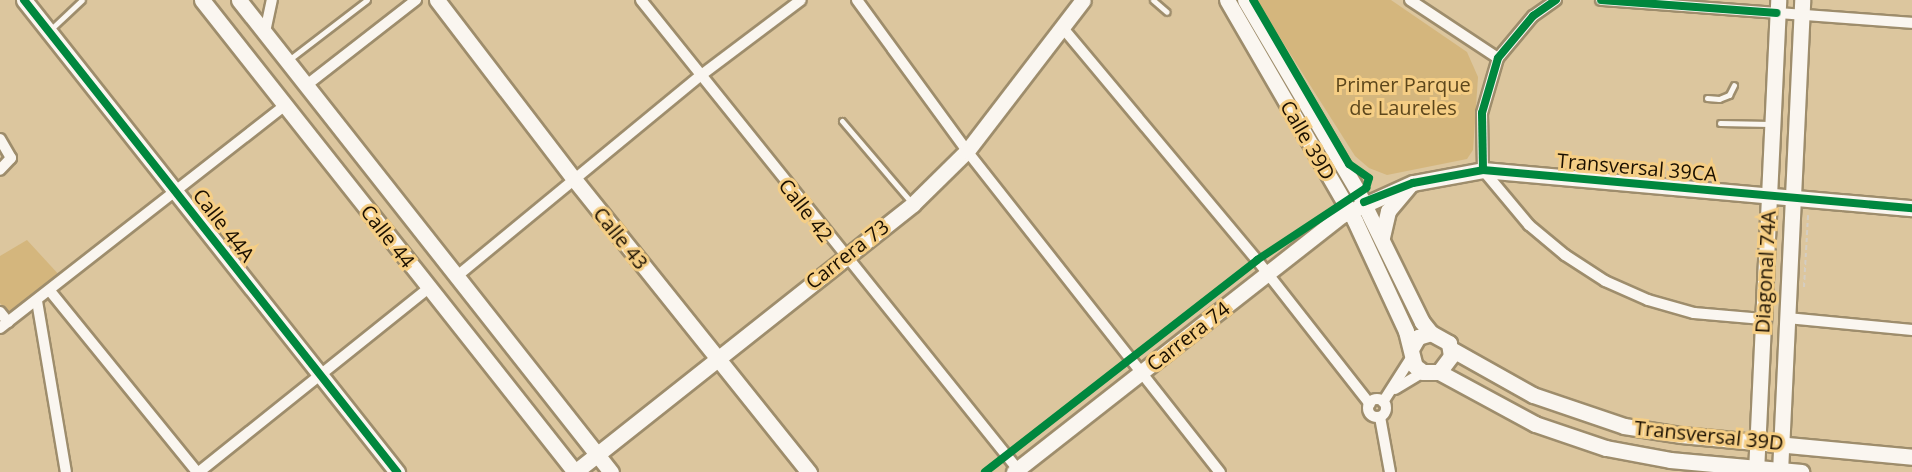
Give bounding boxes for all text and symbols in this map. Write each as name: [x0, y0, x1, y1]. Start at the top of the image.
park label: Primer Parque de Laureles: [1335, 73, 1471, 120]
street label: Calle 39D: [1276, 96, 1340, 184]
street label: Transversal 39CA: [1556, 148, 1718, 186]
street label: Calle 42: [774, 174, 838, 246]
street label: Calle 44A: [188, 184, 260, 266]
street label: Calle 44: [356, 200, 420, 272]
street label: Calle 43: [589, 202, 653, 274]
street label: Diagonal 74A: [1750, 210, 1780, 334]
street label: Carrera 73: [801, 214, 893, 294]
street label: Carrera 74: [1142, 296, 1234, 376]
street label: Transversal 39D: [1633, 415, 1785, 455]

